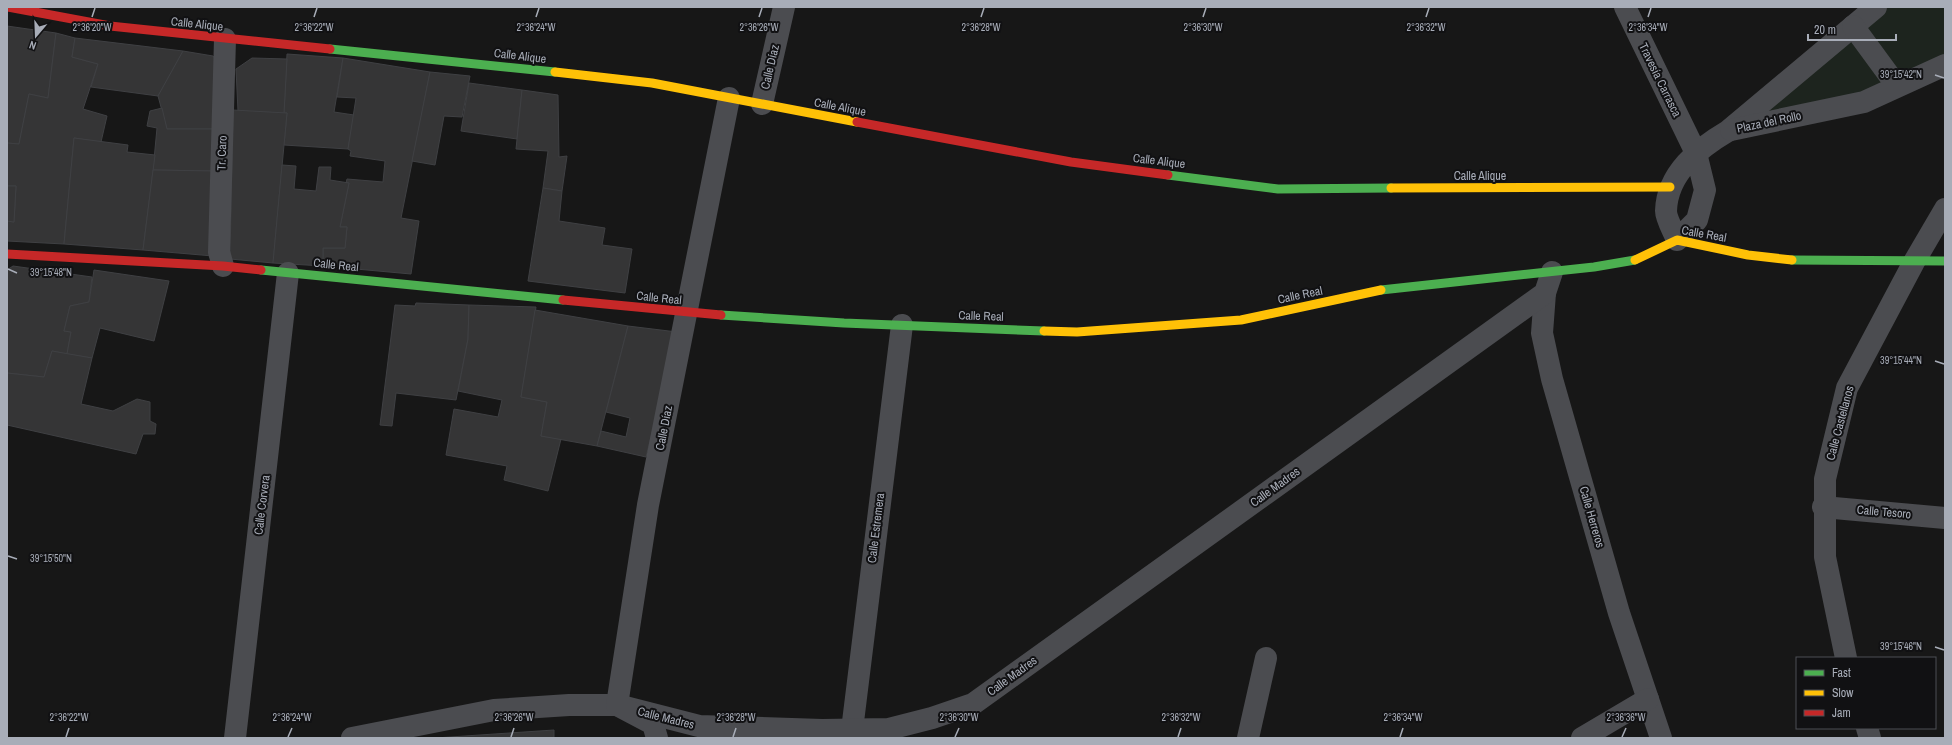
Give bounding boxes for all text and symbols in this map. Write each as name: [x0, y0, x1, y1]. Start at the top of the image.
street label: Calle Alique: [170, 13, 224, 35]
north arrow: [16, 16, 56, 56]
scale bar: [1808, 16, 1896, 42]
text: 2°36'20"W: [72, 21, 112, 34]
text: 2°36'22"W: [294, 21, 334, 34]
text: 2°36'24"W: [516, 21, 556, 34]
text: 2°36'26"W: [739, 21, 779, 34]
text: 2°36'28"W: [961, 21, 1001, 34]
text: 2°36'30"W: [1183, 21, 1223, 34]
text: 2°36'32"W: [1406, 21, 1446, 34]
text: 2°36'34"W: [1628, 21, 1668, 34]
text: 20 m: [1814, 22, 1836, 38]
text: N: [27, 38, 38, 53]
street label: Travesía Carrasca: [1635, 40, 1685, 120]
street label: Calle Díaz: [757, 43, 783, 91]
street label: Calle Alique: [493, 45, 547, 67]
text: 39°15'42"N: [1880, 68, 1922, 81]
street label: Calle Alique: [813, 94, 867, 120]
street label: Plaza del Rollo: [1735, 107, 1803, 137]
street label: Tr. Caro: [213, 135, 231, 171]
street label: Calle Alique: [1132, 150, 1186, 172]
street label: Calle Alique: [1454, 168, 1506, 184]
street label: Calle Real: [1680, 222, 1728, 246]
street label: Calle Real: [313, 255, 359, 275]
text: 39°15'48"N: [30, 266, 72, 279]
street label: Calle Real: [1276, 282, 1324, 308]
street label: Calle Real: [636, 288, 682, 308]
street label: Calle Real: [958, 307, 1004, 325]
text: 39°15'44"N: [1880, 354, 1922, 367]
street label: Calle Castellanos: [1822, 384, 1858, 462]
street label: Calle Díaz: [652, 404, 676, 452]
street label: Calle Madres: [1247, 463, 1303, 511]
street label: Calle Corvera: [250, 474, 274, 536]
street label: Calle Herreros: [1576, 484, 1608, 550]
street label: Calle Estremera: [864, 492, 888, 564]
street label: Calle Tesoro: [1856, 502, 1912, 522]
text: 39°15'50"N: [30, 552, 72, 565]
text: 39°15'46"N: [1880, 640, 1922, 653]
street label: Calle Madres: [984, 652, 1040, 700]
legend: [1796, 657, 1936, 729]
text: Fast: [1832, 665, 1851, 681]
text: Slow: [1832, 685, 1854, 701]
street label: Calle Madres: [636, 703, 696, 733]
text: Jam: [1832, 705, 1851, 721]
text: 2°36'22"W: [49, 711, 89, 724]
text: 2°36'24"W: [272, 711, 312, 724]
text: 2°36'26"W: [494, 711, 534, 724]
text: 2°36'28"W: [716, 711, 756, 724]
text: 2°36'30"W: [939, 711, 979, 724]
text: 2°36'32"W: [1161, 711, 1201, 724]
text: 2°36'34"W: [1383, 711, 1423, 724]
text: 2°36'36"W: [1606, 711, 1646, 724]

